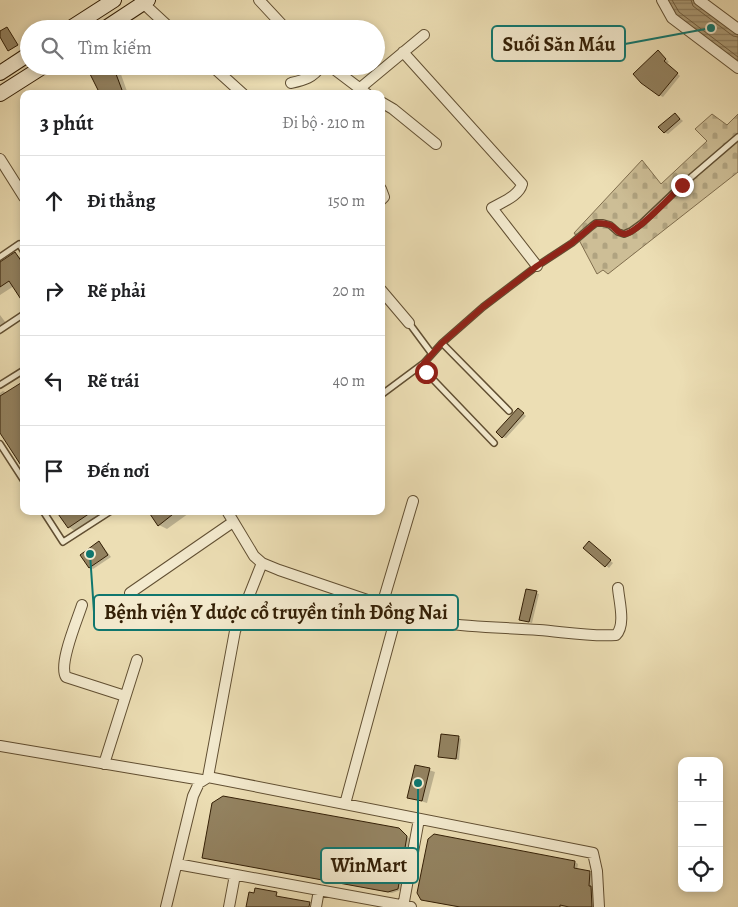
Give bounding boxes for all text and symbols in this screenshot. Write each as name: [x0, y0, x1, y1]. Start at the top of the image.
search box: [20, 20, 385, 75]
callout: Suối Săn Máu: [492, 26, 625, 61]
text: Suối Săn Máu: [503, 31, 616, 58]
icon: search: [38, 34, 66, 62]
text: Tìm kiếm: [78, 35, 152, 61]
text: 3 phút: [40, 109, 94, 137]
text: Đi bộ · 210 m: [282, 112, 365, 134]
route end: [671, 174, 694, 197]
icon: ahead: [40, 187, 68, 215]
text: Đi thẳng: [87, 188, 155, 214]
text: 150 m: [328, 190, 365, 212]
icon: right: [40, 277, 68, 305]
text: Rẽ phải: [87, 278, 146, 304]
text: 20 m: [332, 280, 365, 302]
route start: [415, 361, 438, 384]
icon: left: [40, 367, 68, 395]
text: Rẽ trái: [87, 368, 139, 394]
text: 40 m: [333, 370, 365, 392]
icon: arrive: [40, 457, 68, 485]
text: Đến nơi: [87, 458, 149, 484]
callout: Bệnh viện Y dược cổ truyền tỉnh Đồng Nai: [94, 595, 458, 630]
text: Bệnh viện Y dược cổ truyền tỉnh Đồng Nai: [104, 599, 448, 626]
map controls: [678, 757, 723, 892]
button: +: [678, 757, 723, 802]
button: −: [678, 802, 723, 847]
button: locate: [678, 847, 723, 892]
callout: WinMart: [321, 848, 418, 883]
text: WinMart: [330, 852, 408, 879]

